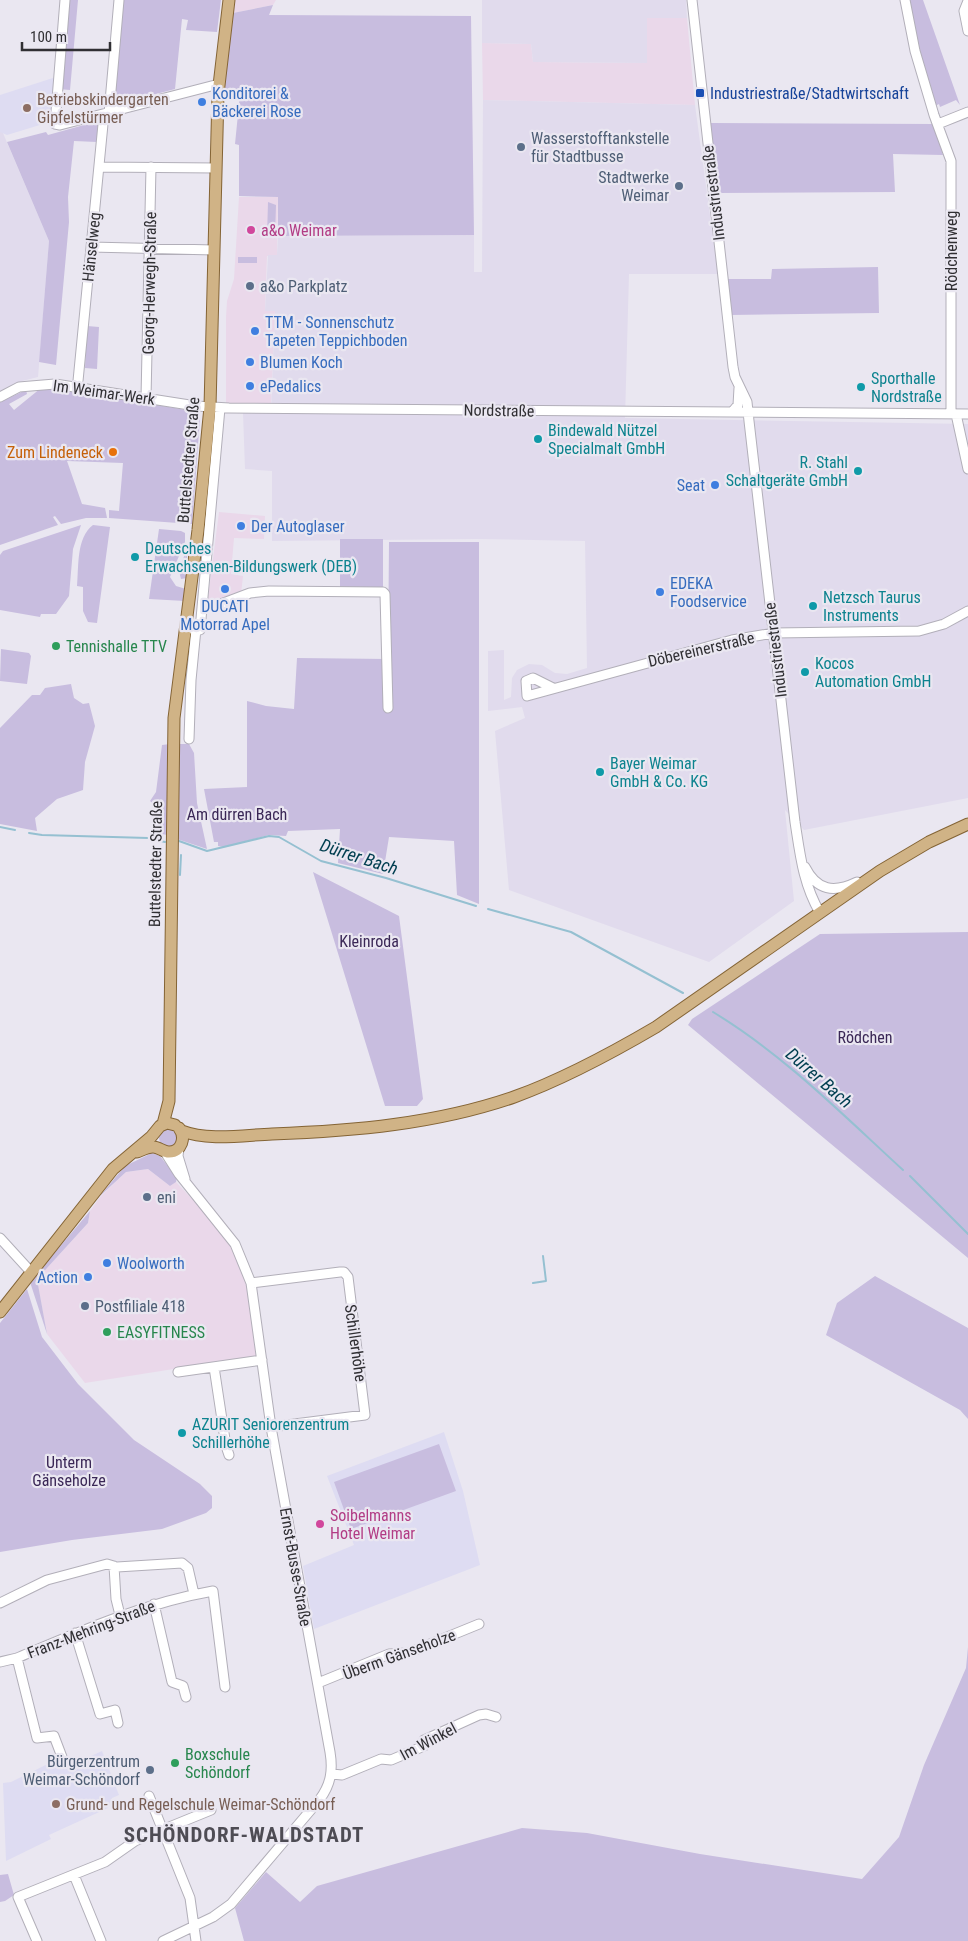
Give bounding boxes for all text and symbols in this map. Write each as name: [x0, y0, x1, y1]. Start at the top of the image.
scale bar: [22, 20, 110, 52]
text: 100 m: [30, 28, 67, 46]
place label: Konditorei & Bäckerei Rose: [212, 84, 301, 121]
place label: Industriestraße/Stadtwirtschaft: [710, 84, 909, 103]
marker: Industriestraße/Stadtwirtschaft: [694, 87, 706, 99]
place label: Betriebskindergarten Gipfelstürmer: [37, 90, 169, 127]
marker: Konditorei & Bäckerei Rose: [196, 96, 208, 108]
marker: Betriebskindergarten Gipfelstürmer: [21, 102, 33, 114]
place label: Wasserstofftankstelle für Stadtbusse: [531, 129, 669, 166]
marker: Wasserstofftankstelle für Stadtbusse: [515, 141, 527, 153]
street label: Industriestraße: [698, 144, 729, 242]
place label: Stadtwerke Weimar: [598, 168, 669, 205]
marker: Stadtwerke Weimar: [673, 180, 685, 192]
street label: Hänselweg: [78, 211, 105, 283]
street label: Rödchenweg: [942, 211, 961, 291]
street label: Georg-Herwegh-Straße: [139, 212, 160, 354]
place label: a&o Weimar: [261, 221, 337, 240]
marker: a&o Weimar: [245, 224, 257, 236]
place label: a&o Parkplatz: [260, 277, 348, 296]
marker: a&o Parkplatz: [244, 280, 256, 292]
place label: TTM - Sonnenschutz Tapeten Teppichboden: [265, 313, 408, 350]
marker: TTM - Sonnenschutz Tapeten Teppichboden: [249, 325, 261, 337]
place label: Blumen Koch: [260, 353, 343, 372]
marker: Blumen Koch: [244, 356, 256, 368]
place label: Sporthalle Nordstraße: [871, 369, 942, 406]
street label: Im Weimar-Werk: [52, 376, 157, 409]
place label: ePedalics: [260, 377, 321, 396]
marker: ePedalics: [244, 380, 256, 392]
marker: Sporthalle Nordstraße: [855, 381, 867, 393]
street label: Buttelstedter Straße: [174, 396, 203, 524]
street label: Nordstraße: [463, 400, 535, 421]
place label: Bindewald Nützel Specialmalt GmbH: [548, 421, 665, 458]
marker: Bindewald Nützel Specialmalt GmbH: [532, 433, 544, 445]
place label: Zum Lindeneck: [7, 443, 104, 462]
marker: Zum Lindeneck: [107, 446, 119, 458]
place label: R. Stahl Schaltgeräte GmbH: [726, 453, 848, 490]
marker: R. Stahl Schaltgeräte GmbH: [852, 465, 864, 477]
place label: Seat: [677, 476, 705, 495]
marker: Seat: [709, 479, 721, 491]
place label: Der Autoglaser: [251, 517, 345, 536]
marker: Der Autoglaser: [235, 520, 247, 532]
place label: Deutsches Erwachsenen-Bildungswerk (DEB): [145, 539, 357, 576]
marker: Deutsches Erwachsenen-Bildungswerk (DEB): [129, 551, 141, 563]
place label: EDEKA Foodservice: [670, 574, 747, 611]
marker: DUCATI Motorrad Apel: [219, 583, 231, 595]
marker: EDEKA Foodservice: [654, 586, 666, 598]
place label: Netzsch Taurus Instruments: [823, 588, 921, 625]
place label: DUCATI Motorrad Apel: [180, 597, 270, 634]
marker: Netzsch Taurus Instruments: [807, 600, 819, 612]
street label: Industriestraße: [760, 601, 791, 699]
street label: Döbereinerstraße: [646, 628, 756, 671]
place label: Tennishalle TTV: [66, 637, 167, 656]
marker: Tennishalle TTV: [50, 640, 62, 652]
place label: Kocos Automation GmbH: [815, 654, 931, 691]
marker: Kocos Automation GmbH: [799, 666, 811, 678]
place label: Bayer Weimar GmbH & Co. KG: [610, 754, 708, 791]
marker: Bayer Weimar GmbH & Co. KG: [594, 766, 606, 778]
street label: Buttelstedter Straße: [145, 801, 166, 927]
park label: Am dürren Bach: [187, 805, 287, 824]
water label: Dürrer Bach: [317, 834, 401, 879]
park label: Kleinroda: [339, 932, 399, 951]
park label: Rödchen: [838, 1028, 892, 1047]
water label: Dürrer Bach: [782, 1043, 857, 1112]
place label: eni: [157, 1188, 176, 1207]
marker: eni: [141, 1191, 153, 1203]
place label: Woolworth: [117, 1254, 185, 1273]
marker: Woolworth: [101, 1257, 113, 1269]
place label: Action: [37, 1268, 78, 1287]
marker: Action: [82, 1271, 94, 1283]
place label: Postfiliale 418: [95, 1297, 185, 1316]
marker: Postfiliale 418: [79, 1300, 91, 1312]
street label: Schillerhöhe: [341, 1303, 370, 1383]
place label: EASYFITNESS: [117, 1323, 205, 1342]
marker: EASYFITNESS: [101, 1326, 113, 1338]
place label: AZURIT Seniorenzentrum Schillerhöhe: [192, 1415, 349, 1452]
marker: AZURIT Seniorenzentrum Schillerhöhe: [176, 1427, 188, 1439]
park label: Unterm Gänseholze: [32, 1453, 106, 1490]
street label: Ernst-Busse-Straße: [276, 1506, 315, 1628]
place label: Soibelmanns Hotel Weimar: [330, 1506, 415, 1543]
marker: Soibelmanns Hotel Weimar: [314, 1518, 326, 1530]
street label: Franz-Mehring-Straße: [25, 1596, 158, 1663]
street label: Überm Gänseholze: [340, 1625, 458, 1684]
street label: Im Winkel: [397, 1719, 460, 1764]
place label: Boxschule Schöndorf: [185, 1745, 250, 1782]
place label: Bürgerzentrum Weimar-Schöndorf: [23, 1752, 140, 1789]
marker: Boxschule Schöndorf: [169, 1757, 181, 1769]
marker: Bürgerzentrum Weimar-Schöndorf: [144, 1764, 156, 1776]
place label: Grund- und Regelschule Weimar-Schöndorf: [66, 1795, 335, 1814]
marker: Grund- und Regelschule Weimar-Schöndorf: [50, 1798, 62, 1810]
district label: SCHÖNDORF-WALDSTADT: [124, 1823, 364, 1847]

